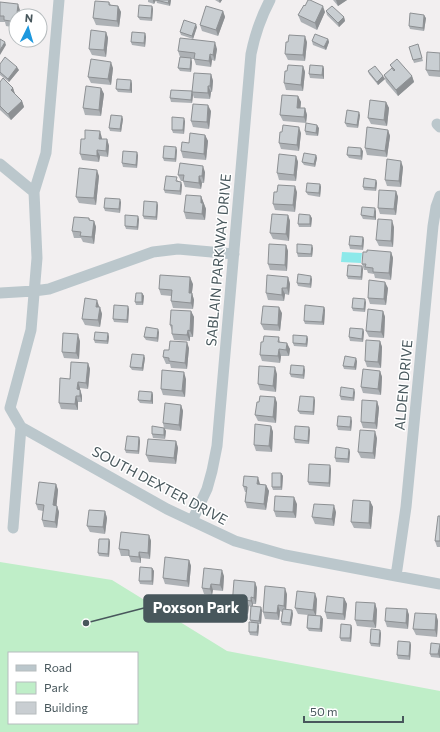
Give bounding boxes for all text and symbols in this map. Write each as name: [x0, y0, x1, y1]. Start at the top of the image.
north arrow: [8, 8, 48, 48]
text: N: [24, 11, 34, 24]
street label: SABLAIN PARKWAY DRIVE: [202, 173, 234, 347]
street label: ALDEN DRIVE: [391, 339, 415, 431]
street label: SOUTH DEXTER DRIVE: [89, 442, 231, 528]
callout: Poxson Park: [144, 595, 247, 622]
text: Poxson Park: [153, 598, 240, 616]
legend: [8, 652, 138, 724]
text: Road: [44, 660, 72, 674]
text: Park: [44, 680, 70, 694]
scale bar: [304, 698, 403, 724]
text: Building: [44, 700, 88, 714]
text: 50 m: [310, 704, 338, 718]

